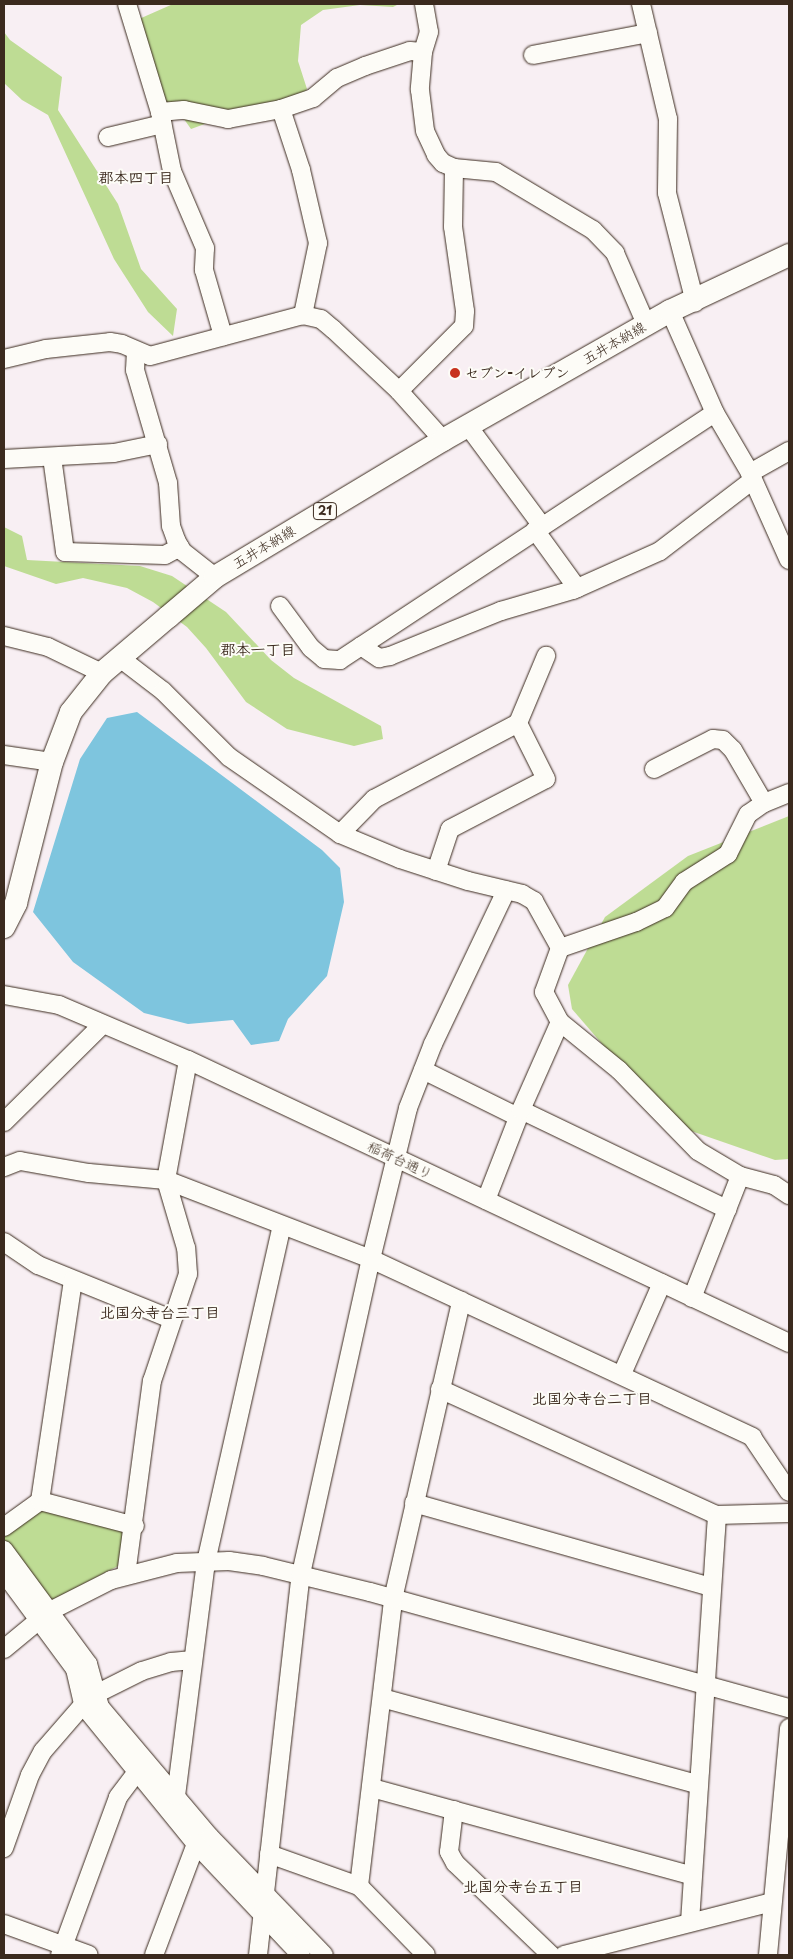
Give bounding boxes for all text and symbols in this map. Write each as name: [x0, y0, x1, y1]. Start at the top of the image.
district label: 郡本四丁目: [99, 168, 173, 186]
street label: 五井本納線: [579, 318, 649, 368]
place label: セブン-イレブン: [465, 365, 569, 381]
marker: セブン-イレブン: [449, 367, 461, 379]
road number: 21: [312, 502, 338, 520]
street label: 五井本納線: [230, 522, 298, 572]
district label: 郡本一丁目: [221, 640, 295, 658]
street label: 稲荷台通り: [365, 1138, 435, 1182]
district label: 北国分寺台三丁目: [100, 1303, 220, 1321]
district label: 北国分寺台二丁目: [532, 1389, 652, 1407]
district label: 北国分寺台五丁目: [463, 1877, 583, 1895]

